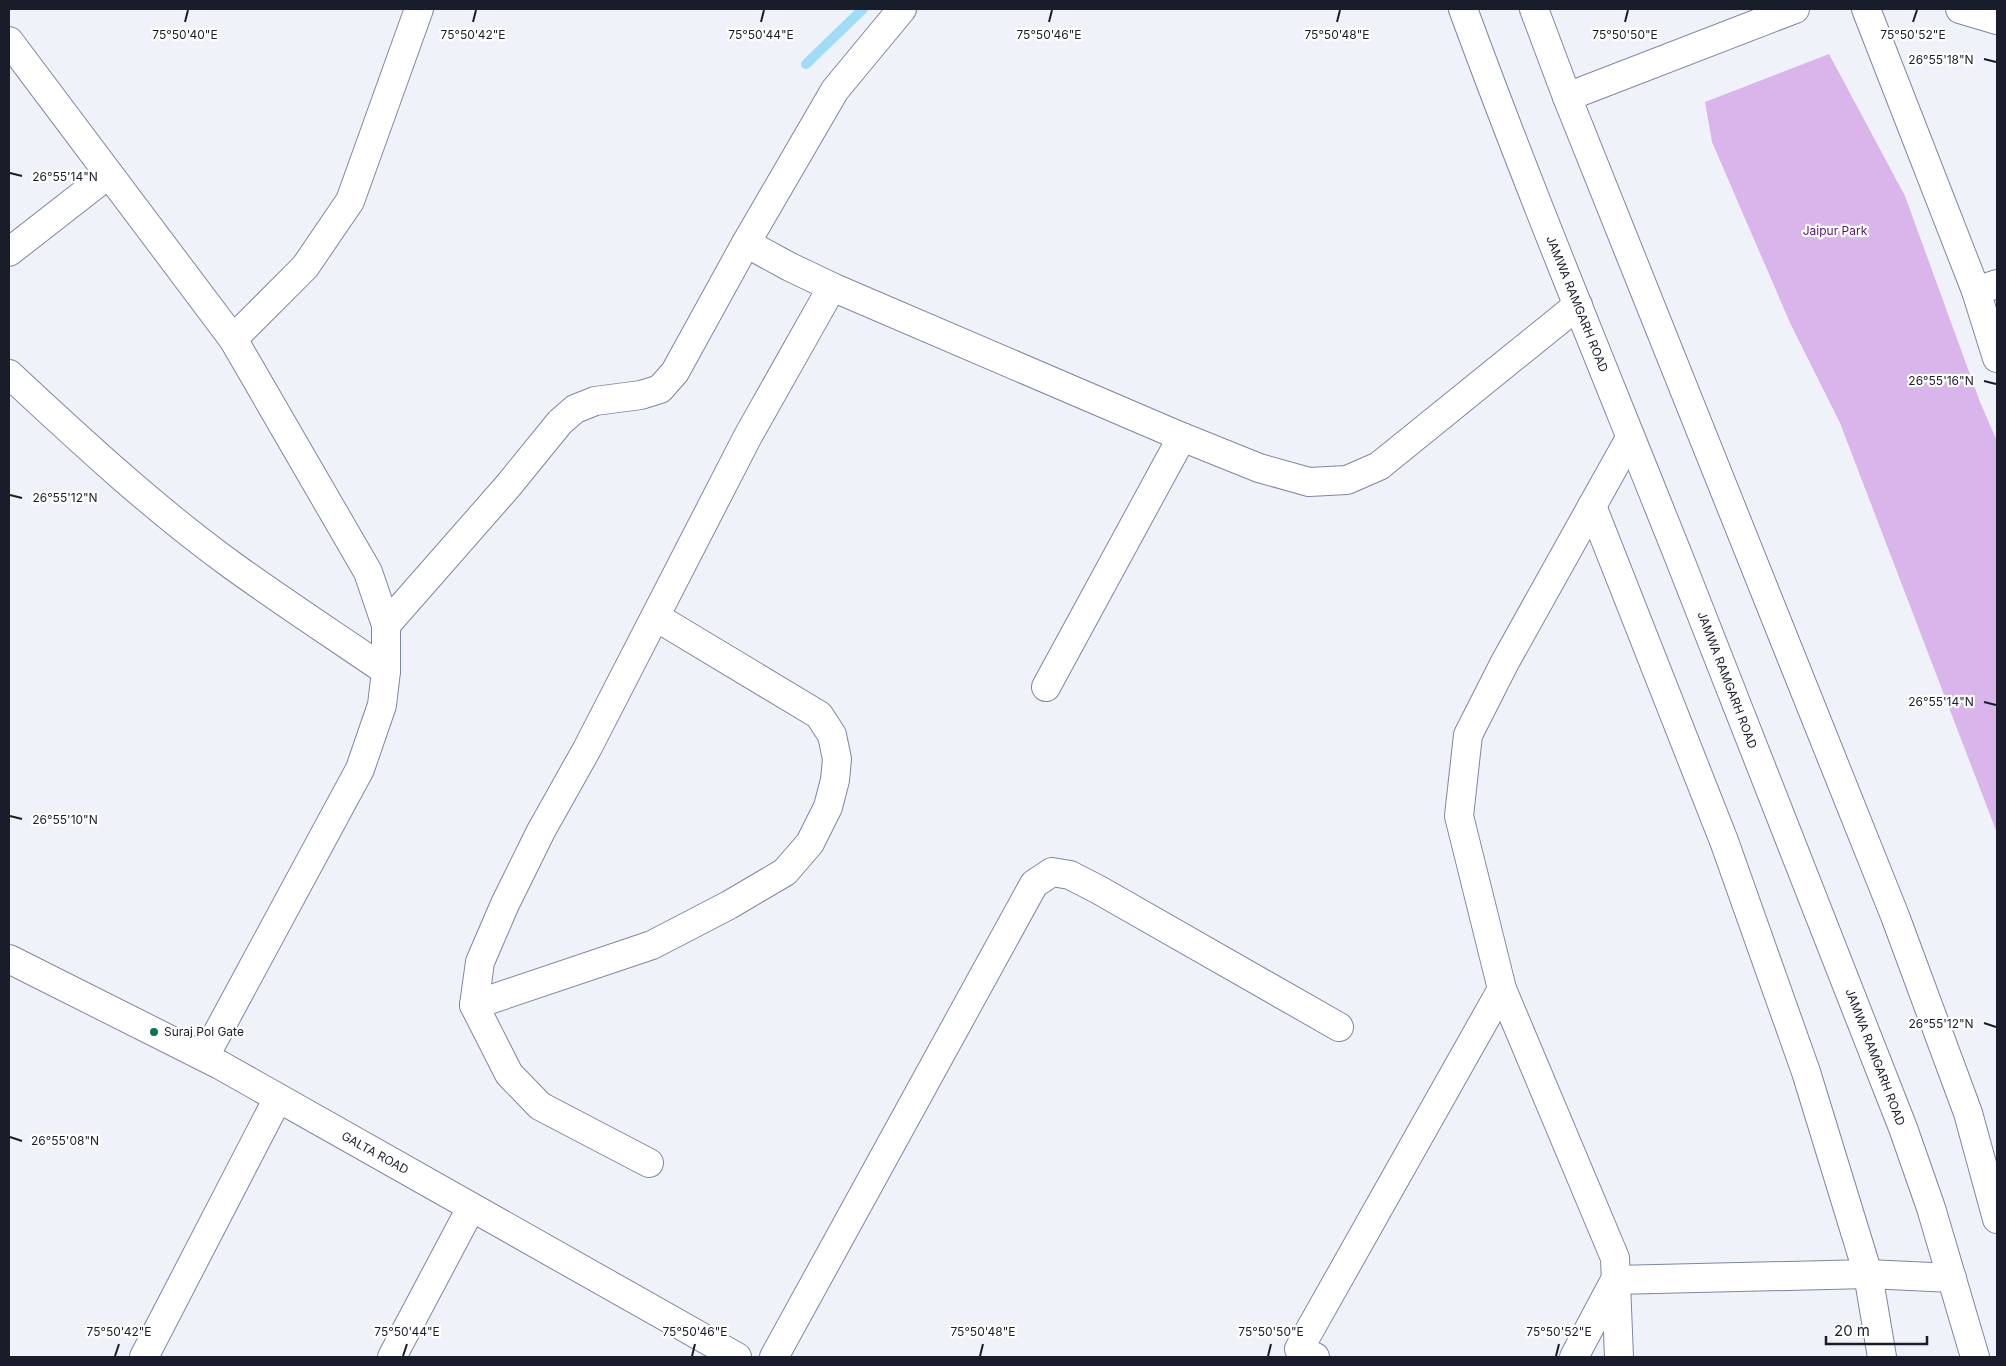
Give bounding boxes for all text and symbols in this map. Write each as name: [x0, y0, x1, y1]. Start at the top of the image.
text: 75°50'40"E: [152, 27, 218, 42]
text: 75°50'42"E: [440, 27, 506, 42]
text: 75°50'44"E: [728, 27, 794, 42]
text: 75°50'46"E: [1016, 27, 1082, 42]
text: 75°50'48"E: [1304, 27, 1370, 42]
text: 75°50'50"E: [1592, 27, 1658, 42]
text: 75°50'52"E: [1880, 27, 1946, 42]
text: 26°55'18"N: [1908, 52, 1974, 67]
text: 26°55'14"N: [32, 169, 98, 184]
park label: Jaipur Park: [1803, 223, 1868, 238]
street label: JAMWA RAMGARH ROAD: [1543, 233, 1612, 374]
text: 26°55'16"N: [1908, 373, 1974, 388]
text: 26°55'12"N: [32, 490, 98, 505]
street label: JAMWA RAMGARH ROAD: [1694, 609, 1761, 751]
text: 26°55'14"N: [1908, 694, 1974, 709]
text: 26°55'10"N: [32, 812, 98, 827]
street label: JAMWA RAMGARH ROAD: [1842, 986, 1909, 1128]
text: 26°55'12"N: [1908, 1016, 1974, 1031]
place label: Suraj Pol Gate: [164, 1024, 244, 1039]
marker: Suraj Pol Gate: [148, 1026, 160, 1038]
street label: GALTA ROAD: [339, 1128, 411, 1177]
text: 26°55'08"N: [31, 1133, 99, 1148]
scale bar: [1826, 1314, 1927, 1346]
text: 20 m: [1834, 1321, 1870, 1340]
text: 75°50'42"E: [86, 1324, 152, 1339]
text: 75°50'44"E: [374, 1324, 440, 1339]
text: 75°50'46"E: [662, 1324, 728, 1339]
text: 75°50'48"E: [950, 1324, 1016, 1339]
text: 75°50'50"E: [1238, 1324, 1304, 1339]
text: 75°50'52"E: [1526, 1324, 1592, 1339]

